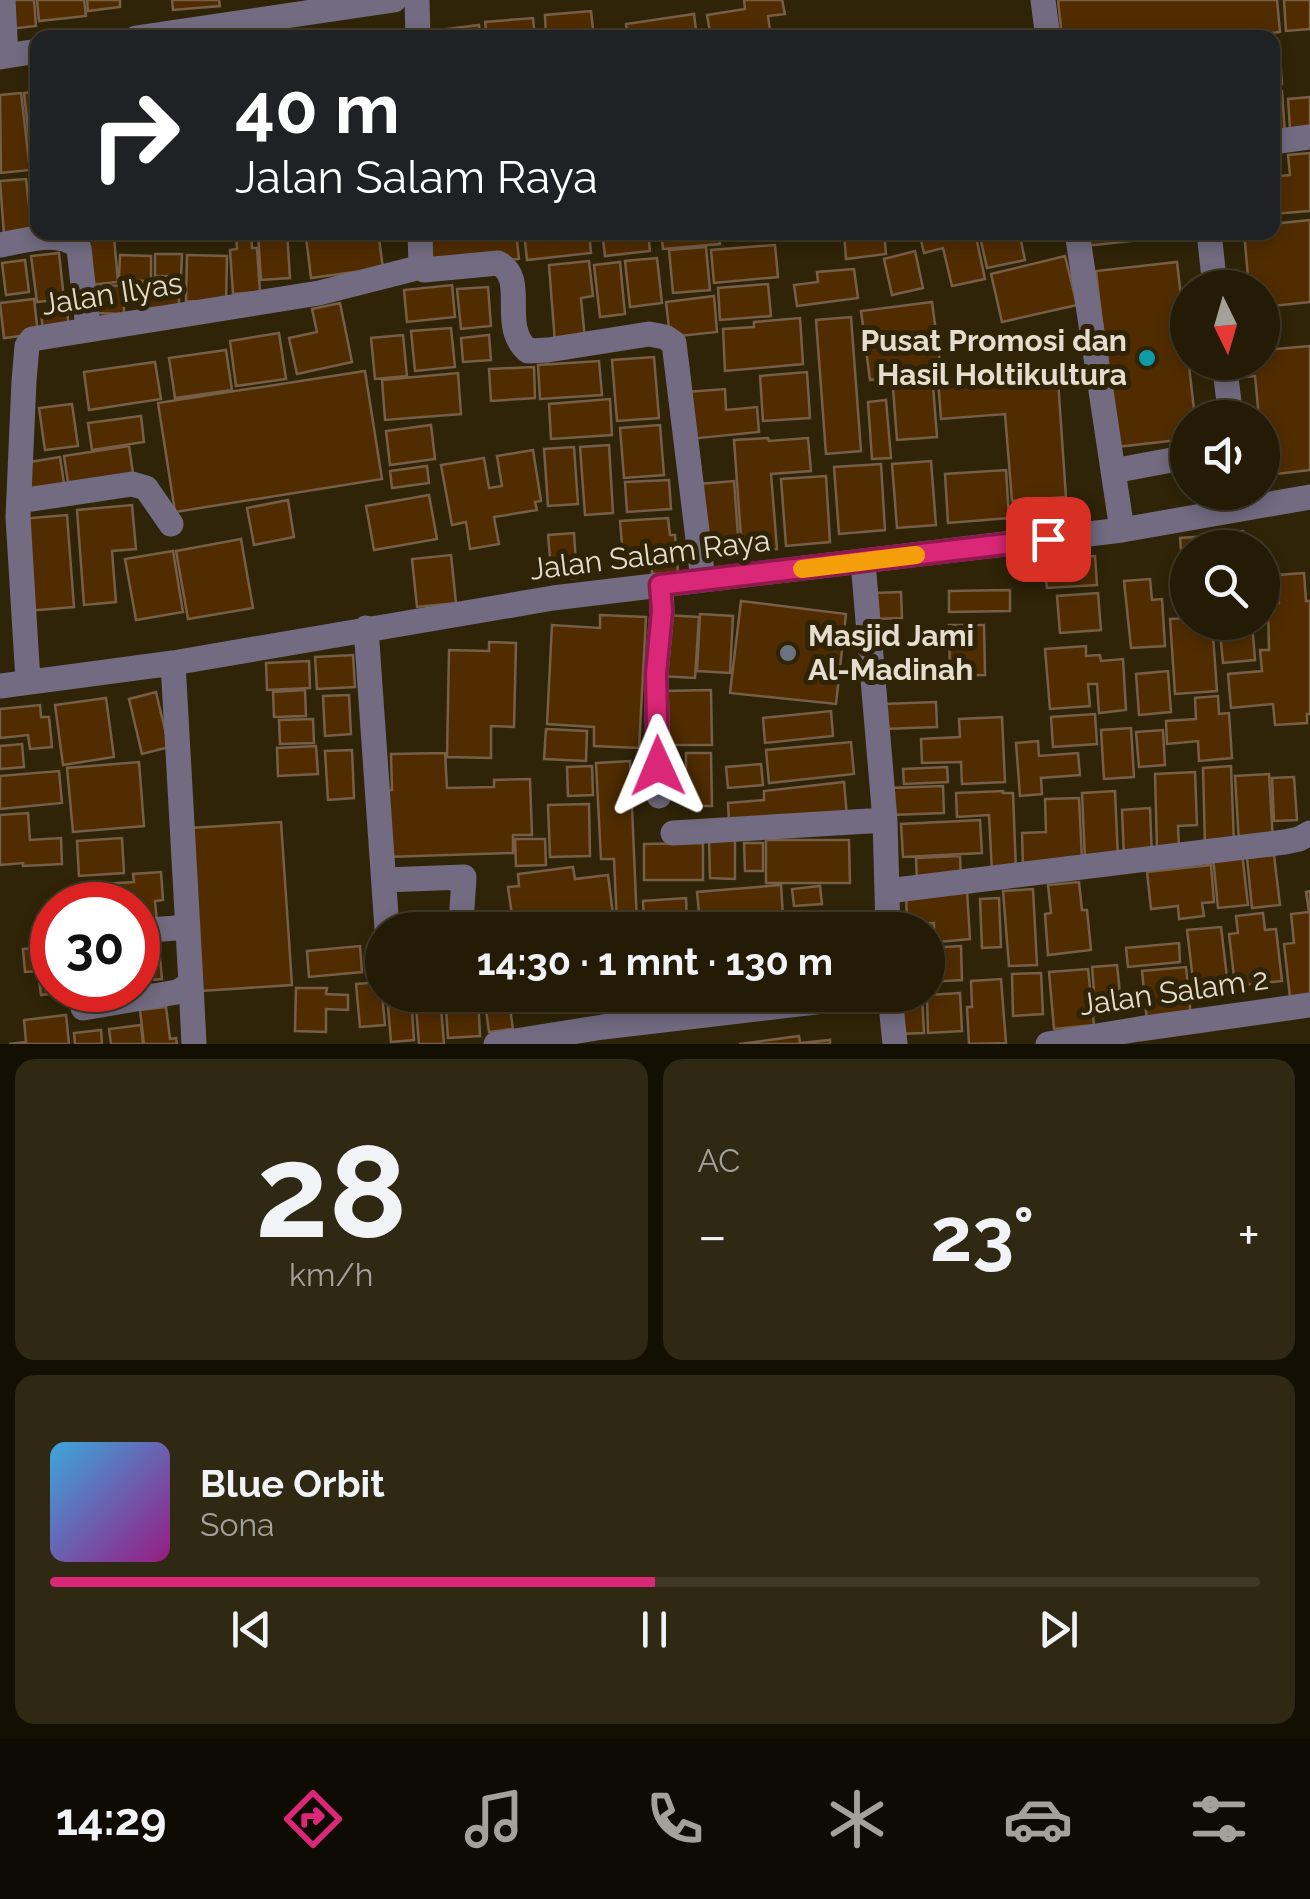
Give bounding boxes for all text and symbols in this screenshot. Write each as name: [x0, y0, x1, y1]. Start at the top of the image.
text: 40 m: [235, 67, 400, 149]
icon: right: [70, 70, 200, 200]
text: Jalan Salam Raya: [235, 151, 598, 204]
street label: Jalan Ilyas: [39, 265, 185, 322]
north arrow: [1170, 270, 1280, 380]
map controls: [1170, 270, 1280, 640]
place label: Pusat Promosi dan Hasil Holtikultura: [860, 323, 1127, 392]
marker: Pusat Promosi dan Hasil Holtikultura: [1136, 347, 1158, 369]
button: sound: [1170, 400, 1280, 510]
pin: [1006, 497, 1091, 582]
icon: arrive: [1021, 512, 1076, 567]
street label: Jalan Salam Raya: [528, 522, 772, 587]
button: search: [1170, 530, 1280, 640]
place label: Masjid Jami Al-Madinah: [808, 618, 974, 687]
marker: Masjid Jami Al-Madinah: [777, 642, 799, 664]
position arrow: [606, 714, 710, 818]
speed limit sign: 30: [30, 882, 160, 1012]
text: 14:30 · 1 mnt · 130 m: [477, 939, 833, 984]
street label: Jalan Salam 2: [1077, 961, 1270, 1022]
text: 28: [255, 1115, 407, 1267]
text: AC: [698, 1142, 740, 1179]
text: 23°: [930, 1190, 1034, 1279]
text: −: [698, 1203, 727, 1268]
text: +: [1237, 1203, 1260, 1268]
text: km/h: [289, 1256, 373, 1293]
text: Blue Orbit: [200, 1461, 385, 1506]
text: Sona: [200, 1506, 275, 1543]
icon: previous: [224, 1602, 279, 1657]
icon: pause: [627, 1602, 682, 1657]
icon: next: [1031, 1602, 1086, 1657]
icon: directions: [278, 1784, 348, 1854]
icon: music: [459, 1784, 529, 1854]
icon: phone: [640, 1784, 710, 1854]
icon: climate: [822, 1784, 892, 1854]
icon: car: [1003, 1784, 1073, 1854]
icon: filters: [1184, 1784, 1254, 1854]
text: 14:29: [56, 1793, 167, 1846]

